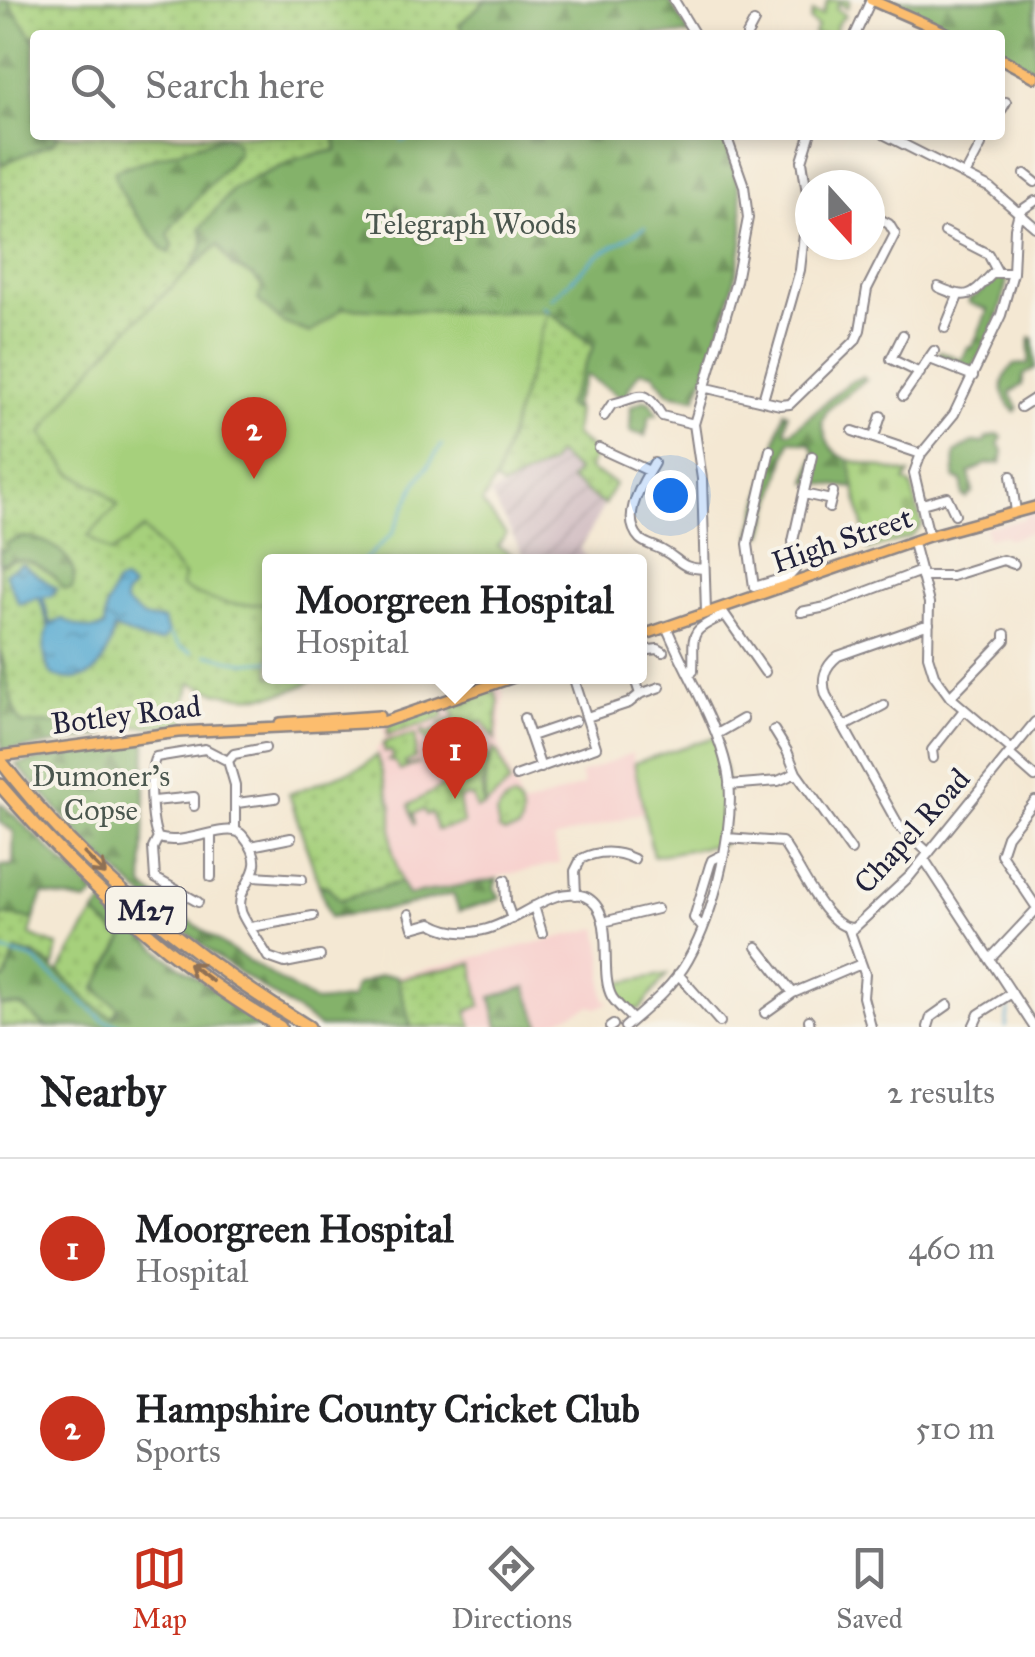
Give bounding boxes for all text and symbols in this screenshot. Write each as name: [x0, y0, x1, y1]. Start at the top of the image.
search box: [30, 30, 1005, 140]
icon: search: [65, 58, 120, 113]
text: Search here: [145, 62, 325, 108]
north arrow: [795, 170, 885, 260]
park label: Telegraph Woods: [366, 206, 576, 242]
pin: 2: [222, 396, 286, 479]
your location: [645, 470, 696, 521]
street label: High Street: [767, 499, 917, 581]
popup: [262, 554, 647, 684]
text: Moorgreen Hospital: [295, 577, 614, 623]
text: Hospital: [295, 623, 409, 662]
street label: Botley Road: [49, 688, 203, 742]
pin: 1: [422, 716, 488, 799]
park label: Dumoner's Copse: [32, 758, 170, 828]
street label: Chapel Road: [846, 761, 978, 901]
one-way arrow: [83, 851, 107, 875]
road number: M27: [106, 887, 186, 933]
one-way arrow: [187, 961, 214, 982]
text: Nearby: [40, 1066, 165, 1118]
text: 2 results: [887, 1073, 995, 1112]
text: Moorgreen Hospital: [135, 1206, 454, 1252]
text: 1: [66, 1229, 79, 1268]
text: 460 m: [908, 1229, 995, 1268]
text: Hospital: [135, 1252, 248, 1291]
text: Hampshire County Cricket Club: [135, 1386, 640, 1432]
text: 2: [65, 1409, 80, 1448]
text: 510 m: [915, 1409, 995, 1448]
text: Sports: [135, 1432, 221, 1471]
tab: Map: [132, 1541, 187, 1636]
tab: Directions: [451, 1541, 572, 1636]
tab: Saved: [836, 1541, 903, 1636]

